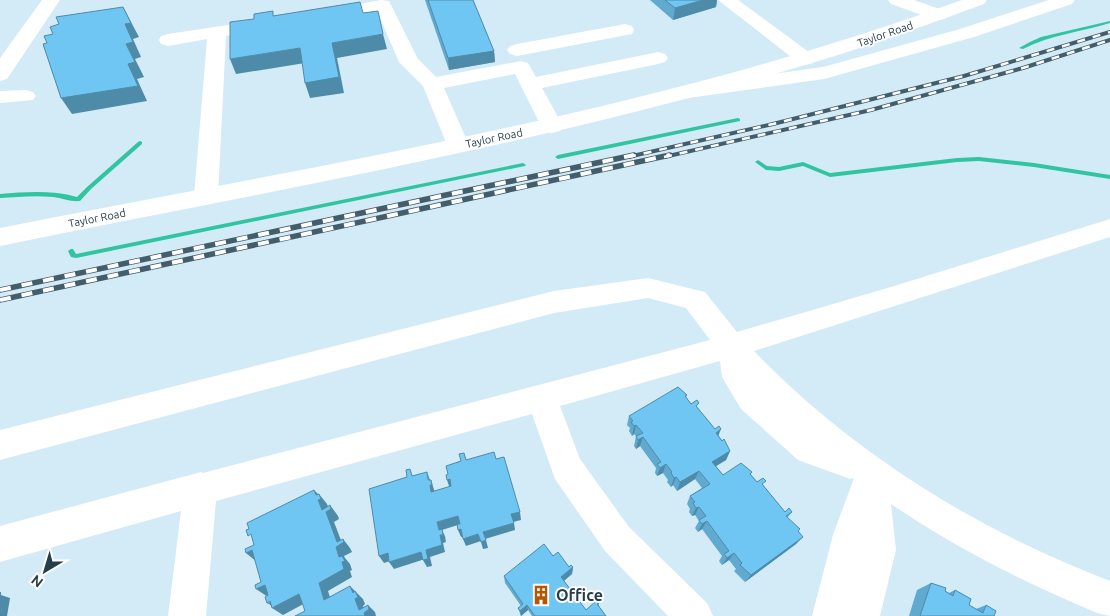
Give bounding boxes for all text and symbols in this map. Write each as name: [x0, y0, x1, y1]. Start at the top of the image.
street label: Taylor Road: [856, 19, 914, 49]
street label: Taylor Road: [464, 126, 524, 150]
street label: Taylor Road: [67, 207, 127, 229]
north arrow: [20, 546, 70, 596]
text: N: [28, 572, 46, 591]
building icon: Office: [530, 584, 552, 606]
place label: Office: [556, 586, 603, 604]

